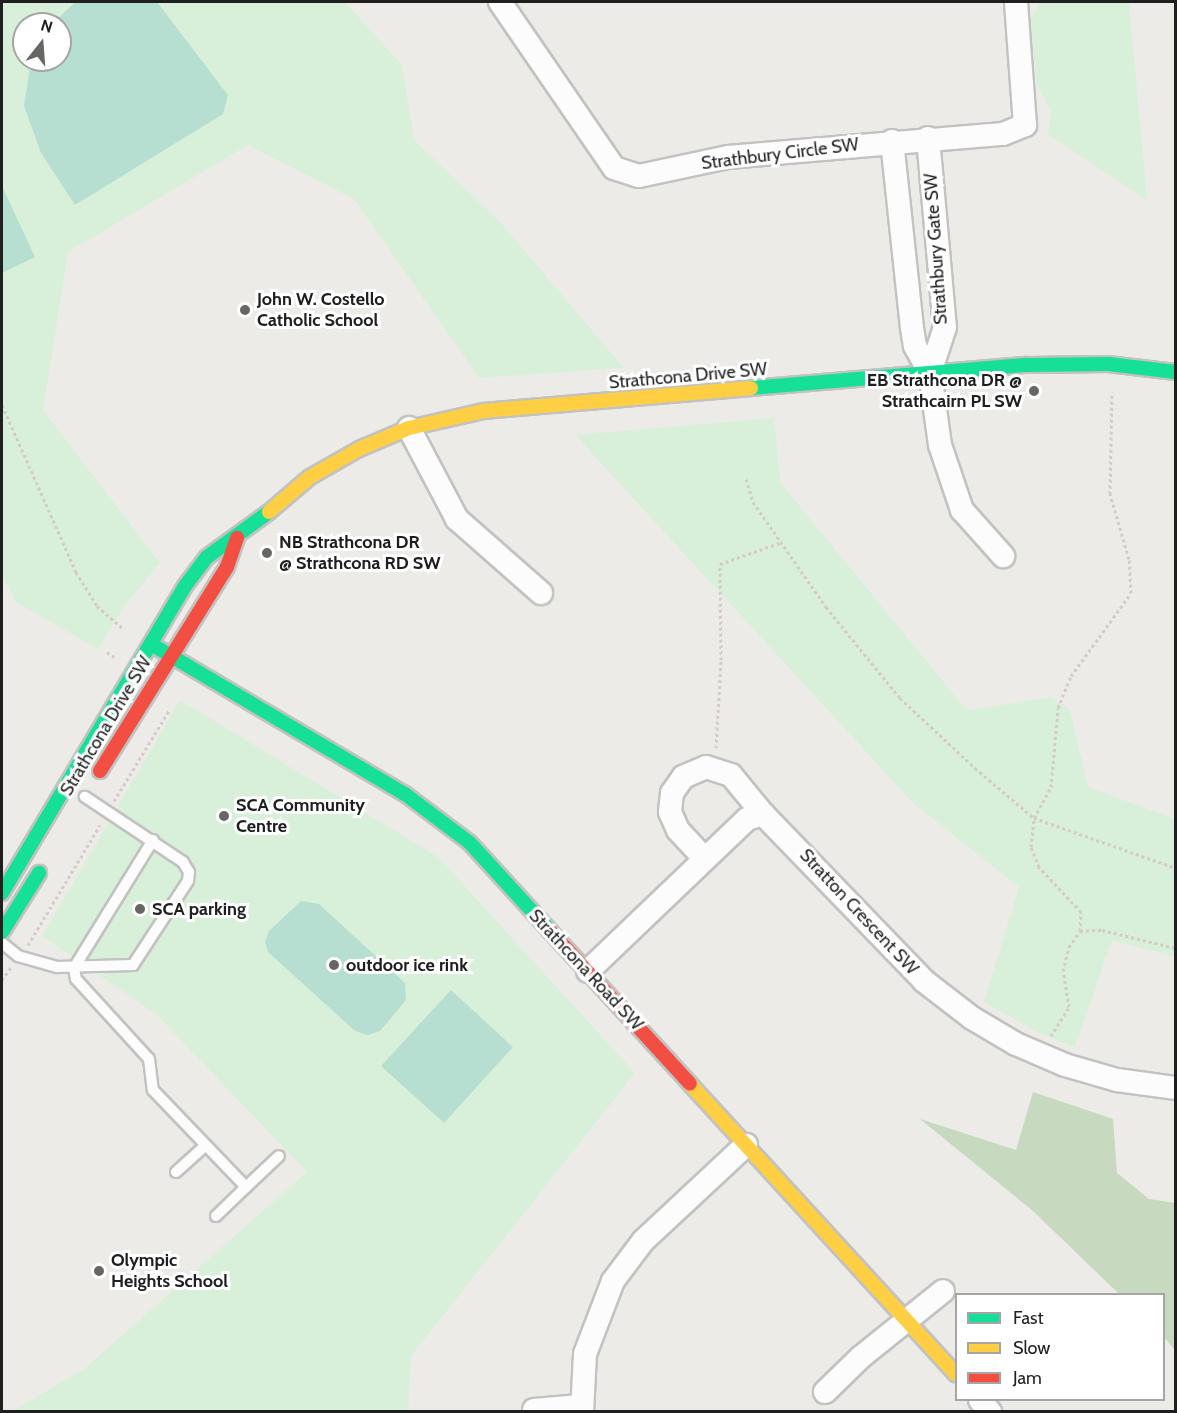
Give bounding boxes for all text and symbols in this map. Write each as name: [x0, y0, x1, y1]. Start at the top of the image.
north arrow: [12, 12, 72, 72]
text: N: [39, 15, 55, 37]
street label: Strathbury Circle SW: [700, 134, 860, 174]
street label: Strathbury Gate SW: [920, 173, 952, 325]
place label: John W. Costello Catholic School: [257, 289, 385, 332]
marker: John W. Costello Catholic School: [238, 303, 252, 317]
street label: Strathcona Drive SW: [608, 358, 768, 394]
place label: EB Strathcona DR @ Strathcairn PL SW: [867, 370, 1022, 412]
marker: EB Strathcona DR @ Strathcairn PL SW: [1027, 384, 1041, 398]
place label: NB Strathcona DR @ Strathcona RD SW: [279, 532, 441, 574]
marker: NB Strathcona DR @ Strathcona RD SW: [260, 546, 274, 560]
street label: Strathcona Drive SW: [56, 652, 156, 800]
place label: SCA Community Centre: [236, 795, 365, 838]
marker: SCA Community Centre: [217, 809, 231, 823]
street label: Stratton Crescent SW: [795, 845, 923, 979]
place label: SCA parking: [152, 898, 246, 920]
marker: SCA parking: [133, 902, 147, 916]
street label: Strathcona Road SW: [524, 905, 648, 1035]
place label: outdoor ice rink: [346, 954, 468, 976]
marker: outdoor ice rink: [327, 958, 341, 972]
place label: Olympic Heights School: [111, 1250, 228, 1292]
marker: Olympic Heights School: [92, 1264, 106, 1278]
legend: [955, 1293, 1165, 1401]
text: Fast: [1013, 1307, 1044, 1329]
text: Slow: [1013, 1337, 1050, 1359]
text: Jam: [1013, 1367, 1042, 1389]

